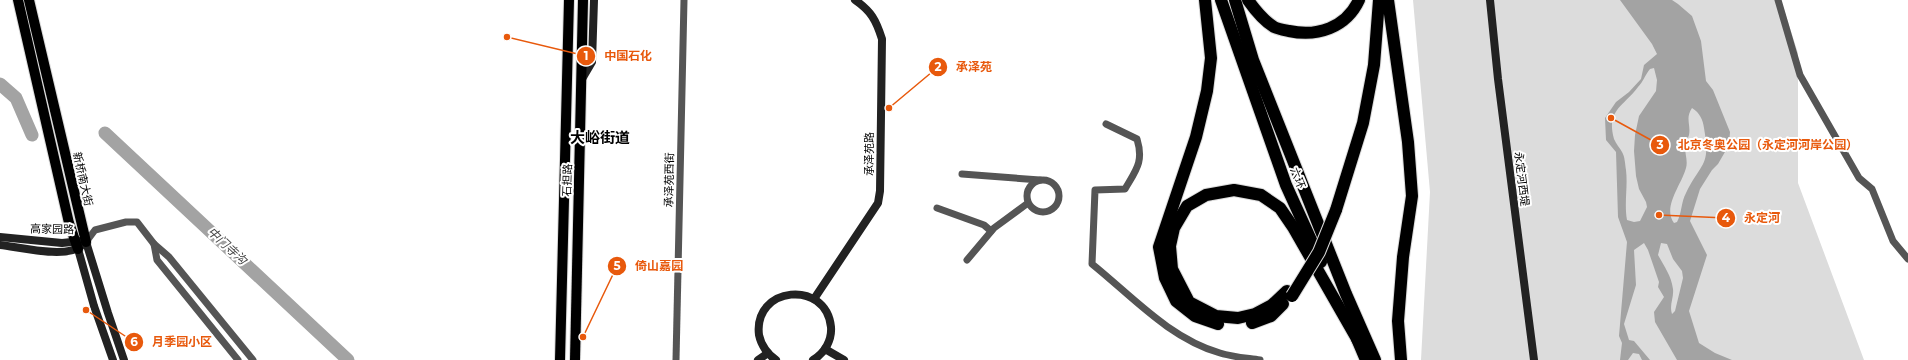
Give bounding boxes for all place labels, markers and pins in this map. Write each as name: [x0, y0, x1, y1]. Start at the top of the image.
callout: 中国石化: [576, 44, 660, 68]
callout: 承泽苑: [928, 55, 1000, 79]
callout: 北京冬奥公园（永定河河岸公园）: [1650, 133, 1866, 157]
callout: 永定河: [1716, 206, 1788, 230]
callout: 倚山嘉园: [607, 254, 691, 278]
callout: 月季园小区: [124, 330, 220, 354]

